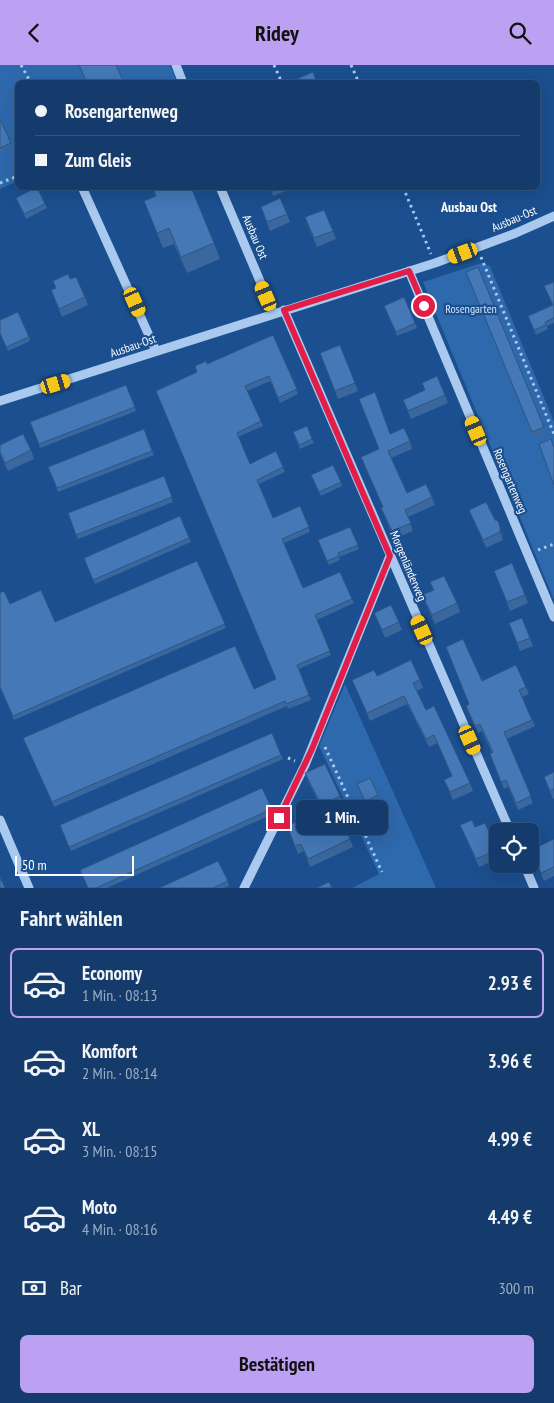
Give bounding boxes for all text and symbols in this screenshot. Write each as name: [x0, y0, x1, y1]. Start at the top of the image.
icon: back: [20, 19, 48, 47]
text: Ridey: [255, 19, 299, 47]
icon: search: [506, 19, 534, 47]
text: Rosengartenweg: [65, 99, 178, 123]
text: Zum Gleis: [65, 148, 131, 172]
district label: Ausbau Ost: [440, 198, 497, 216]
street label: Ausbau-Ost: [489, 202, 539, 235]
street label: Ausbau Ost: [239, 212, 272, 262]
car: [446, 241, 479, 265]
car: [253, 279, 278, 313]
car: [122, 285, 147, 319]
route start: [413, 295, 435, 317]
park label: Rosengarten: [445, 301, 497, 316]
street label: Ausbau-Ost: [108, 330, 158, 360]
car: [39, 372, 72, 396]
car: [463, 414, 488, 448]
street label: Rosengartenweg: [490, 446, 531, 515]
street label: Morgenländerweg: [387, 528, 430, 603]
car: [409, 613, 434, 647]
car: [457, 723, 482, 757]
callout: 1 Min.: [296, 801, 389, 835]
route end: [268, 807, 290, 829]
text: 1 Min.: [324, 807, 360, 827]
map controls: [489, 823, 539, 873]
button: locate: [489, 823, 539, 873]
scale bar: [15, 853, 134, 876]
text: 50 m: [22, 856, 47, 874]
text: Fahrt wählen: [20, 904, 123, 932]
icon: car: [22, 961, 67, 1006]
text: Economy: [82, 961, 142, 985]
text: 2.93 €: [488, 971, 532, 995]
text: 1 Min. · 08:13: [82, 985, 157, 1005]
icon: car: [22, 1039, 67, 1084]
text: Komfort: [82, 1039, 137, 1063]
text: 3.96 €: [488, 1049, 532, 1073]
text: 2 Min. · 08:14: [82, 1063, 157, 1083]
icon: car: [22, 1117, 67, 1162]
text: XL: [82, 1117, 100, 1141]
text: 4.99 €: [488, 1127, 532, 1151]
text: 3 Min. · 08:15: [82, 1141, 157, 1161]
icon: car: [22, 1195, 67, 1240]
text: Moto: [82, 1195, 117, 1219]
text: 4.49 €: [488, 1205, 532, 1229]
text: 4 Min. · 08:16: [82, 1219, 157, 1239]
icon: cash: [20, 1274, 48, 1302]
text: Bar: [60, 1276, 82, 1300]
text: 300 m: [499, 1278, 534, 1298]
button: Bestätigen: [20, 1335, 534, 1393]

